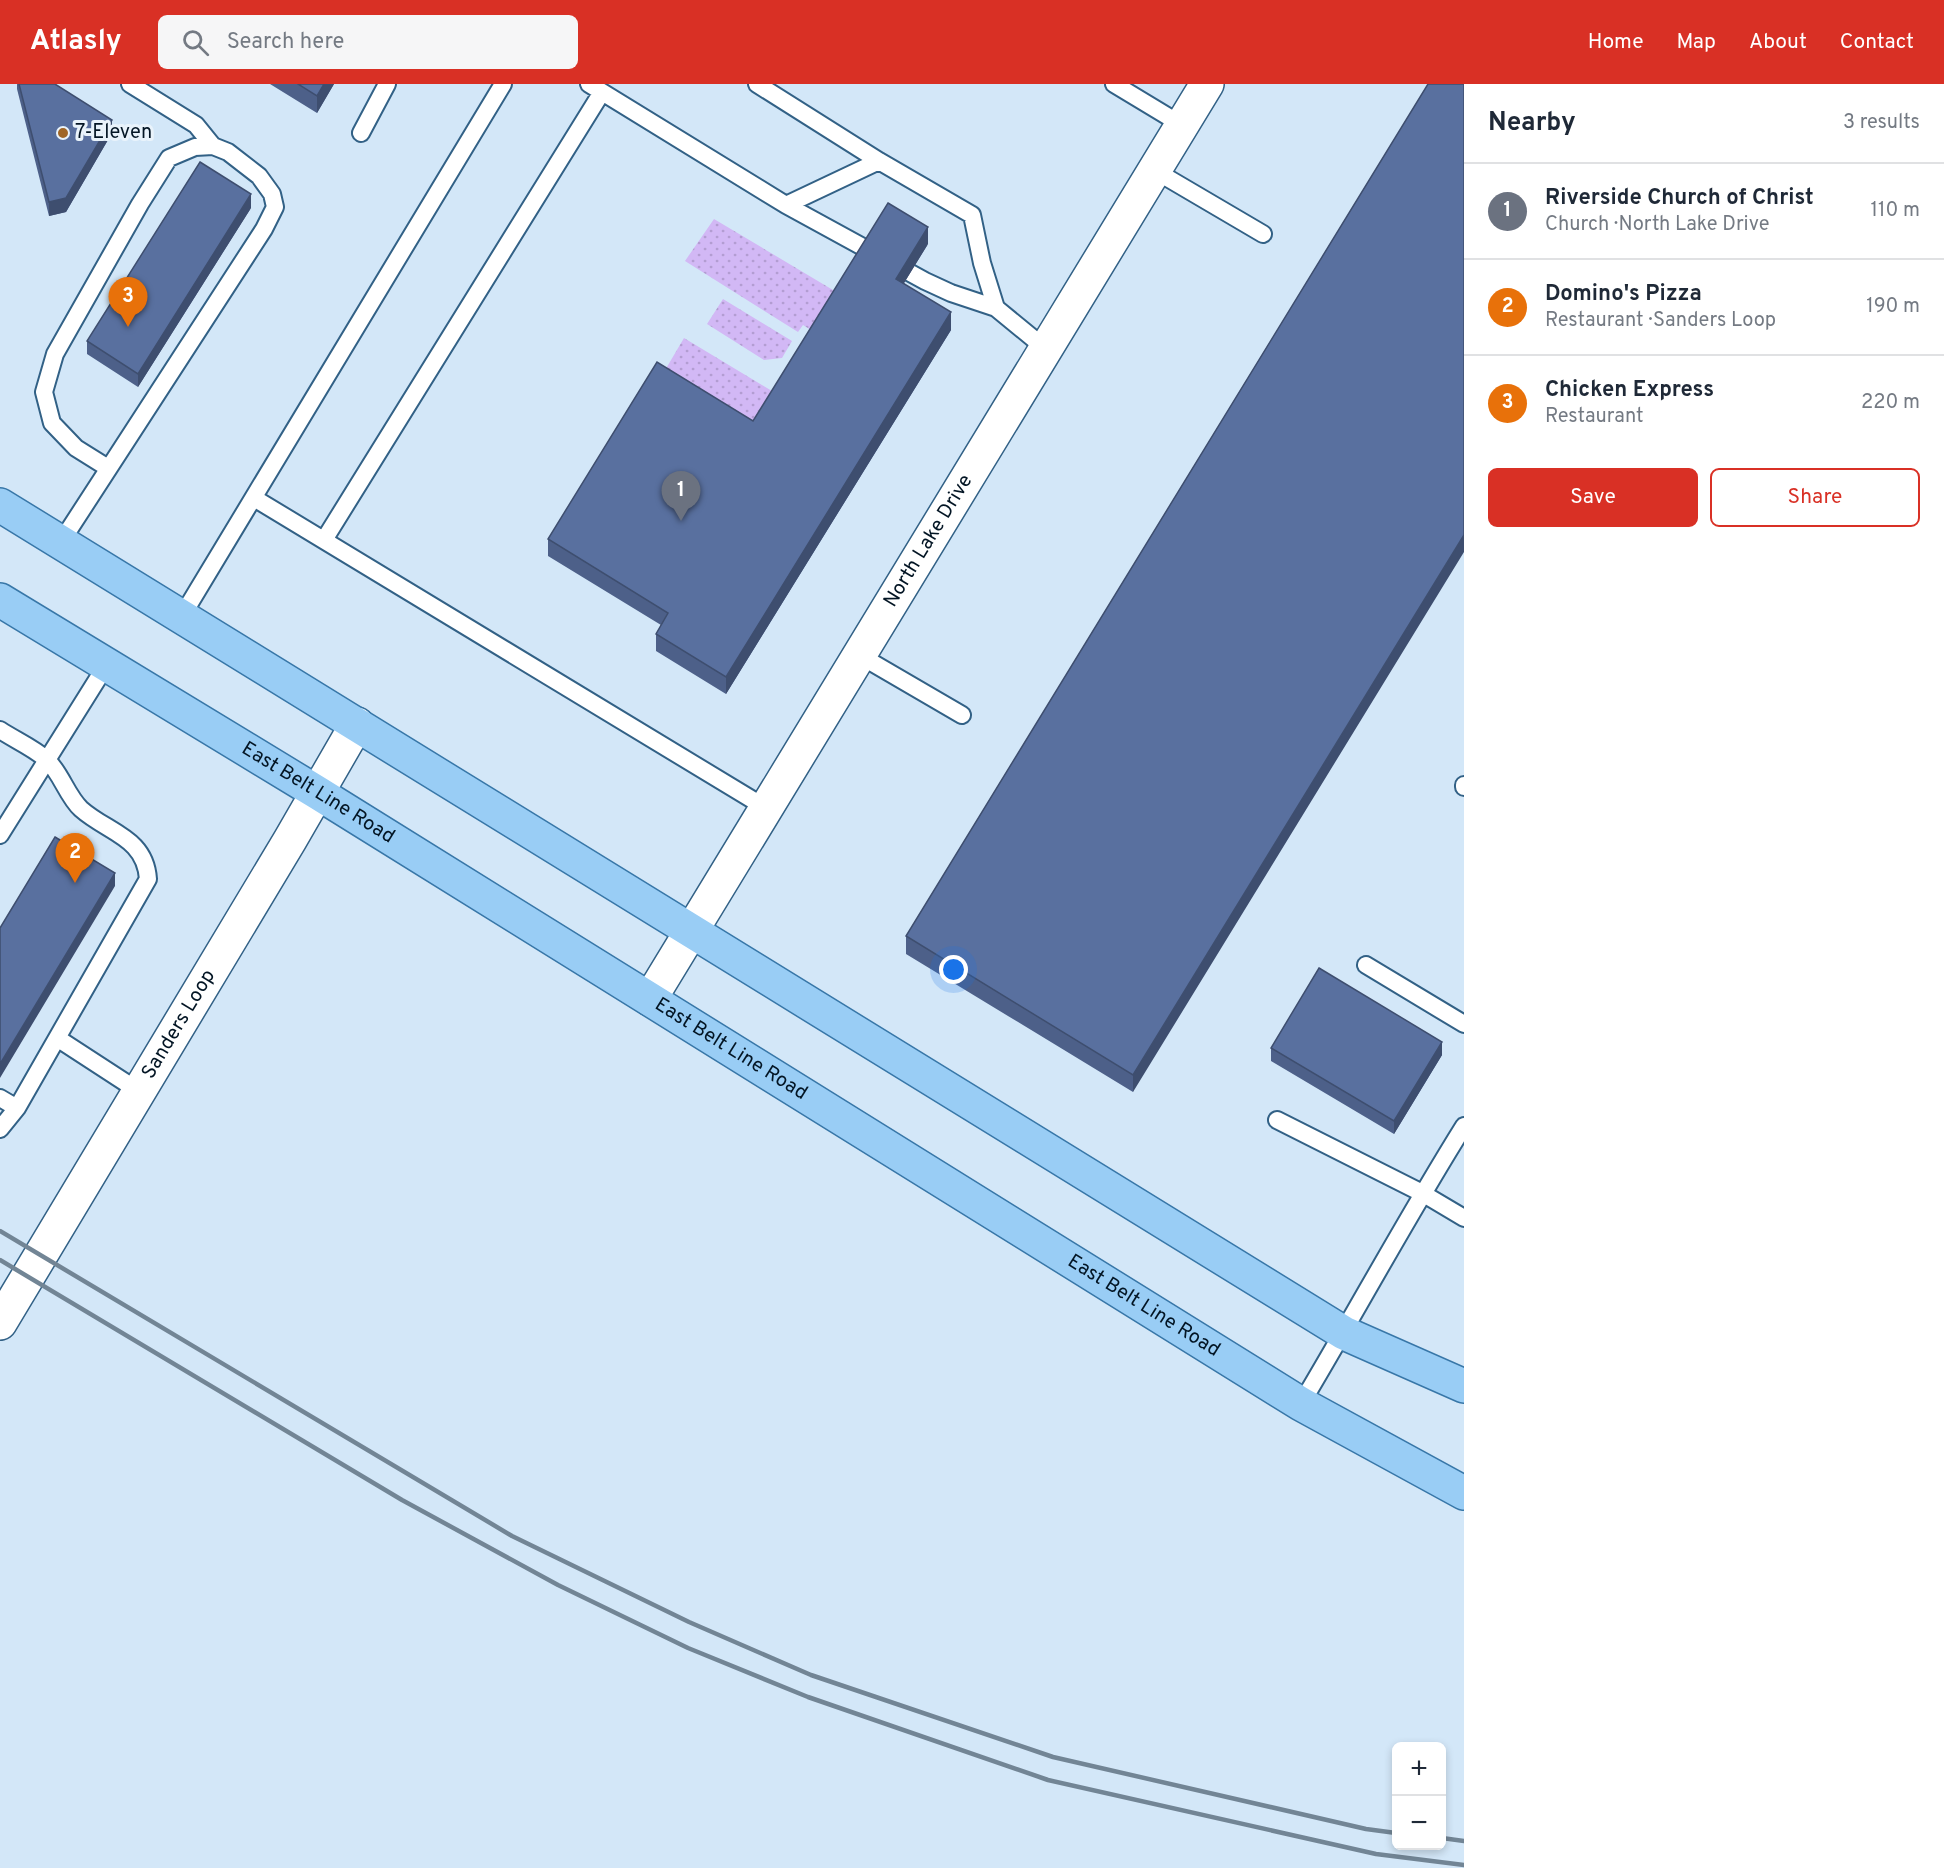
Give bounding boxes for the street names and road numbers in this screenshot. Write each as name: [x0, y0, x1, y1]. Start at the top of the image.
street label: North Lake Drive: [878, 470, 979, 612]
street label: East Belt Line Road: [236, 736, 399, 850]
street label: Sanders Loop: [136, 965, 222, 1084]
street label: East Belt Line Road: [650, 992, 812, 1107]
street label: East Belt Line Road: [1062, 1249, 1225, 1363]

